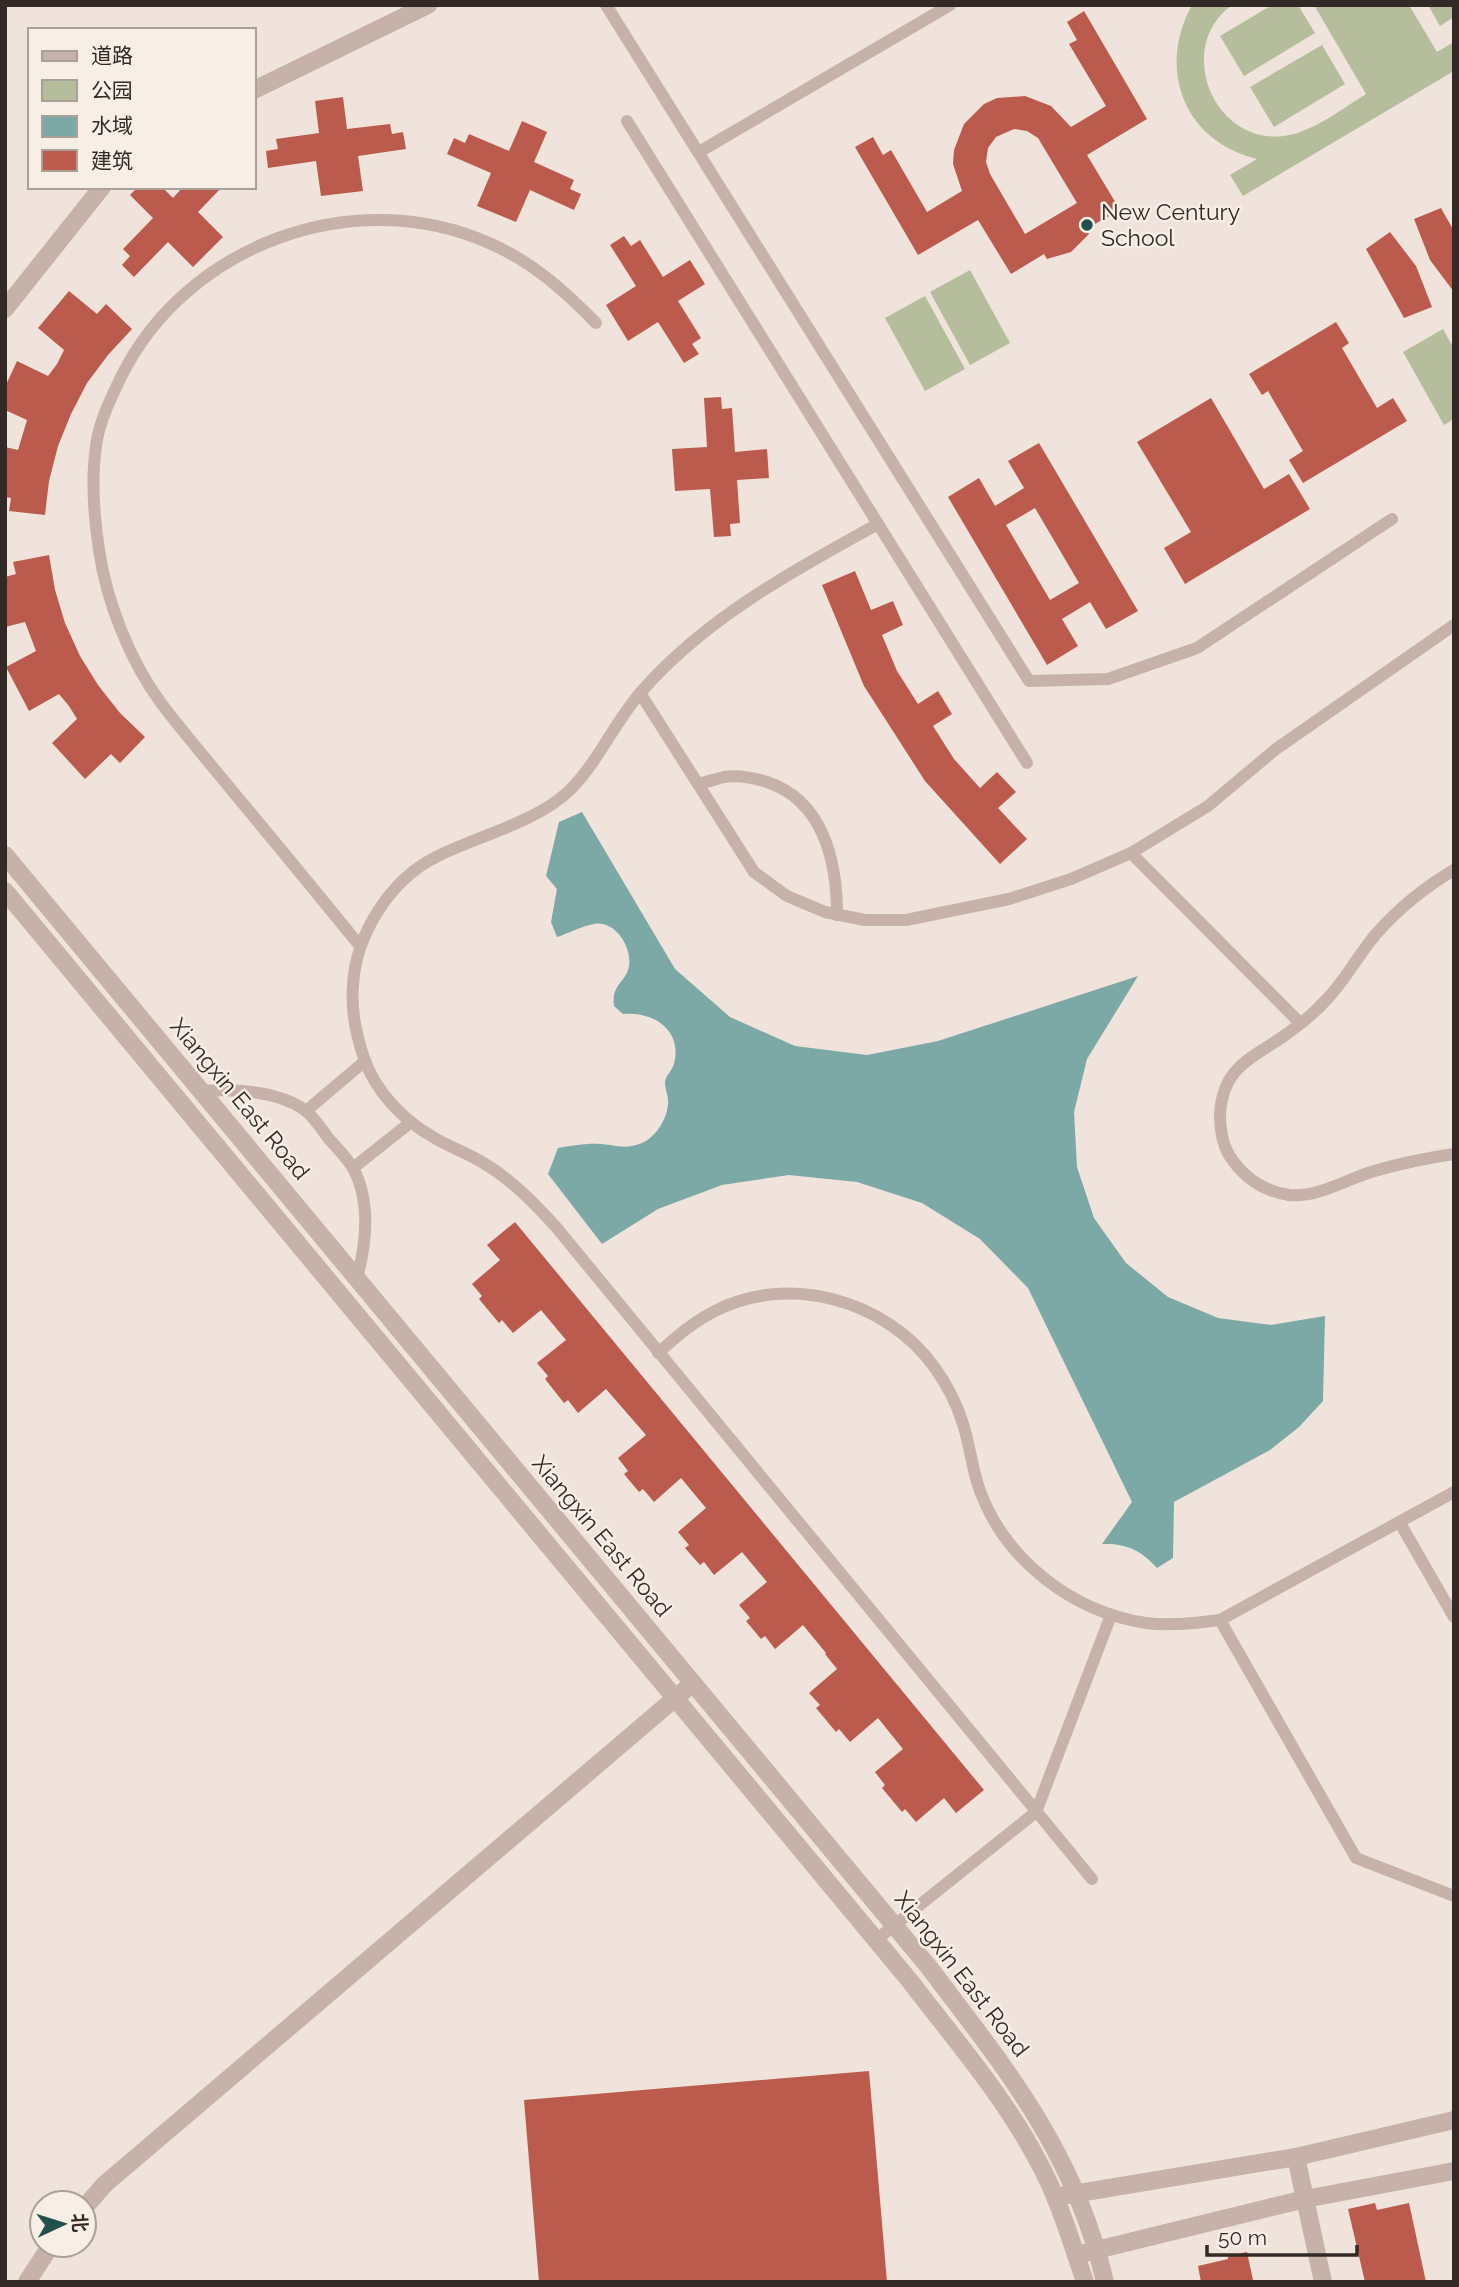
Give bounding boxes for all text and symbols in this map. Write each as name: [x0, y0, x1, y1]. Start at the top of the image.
legend: [28, 28, 256, 189]
text: 道路: [91, 43, 133, 68]
text: 公园: [91, 78, 133, 103]
text: 水域: [91, 113, 133, 138]
text: 建筑: [91, 148, 133, 173]
place label: New Century School: [1101, 198, 1240, 251]
marker: New Century School: [1079, 217, 1095, 233]
street label: Xiangxin East Road: [165, 1013, 316, 1185]
street label: Xiangxin East Road: [527, 1450, 678, 1622]
street label: Xiangxin East Road: [890, 1886, 1035, 2062]
north arrow: [28, 2189, 98, 2259]
text: 北: [68, 2213, 92, 2233]
scale bar: [1207, 2214, 1358, 2258]
text: 50 m: [1218, 2225, 1267, 2250]

